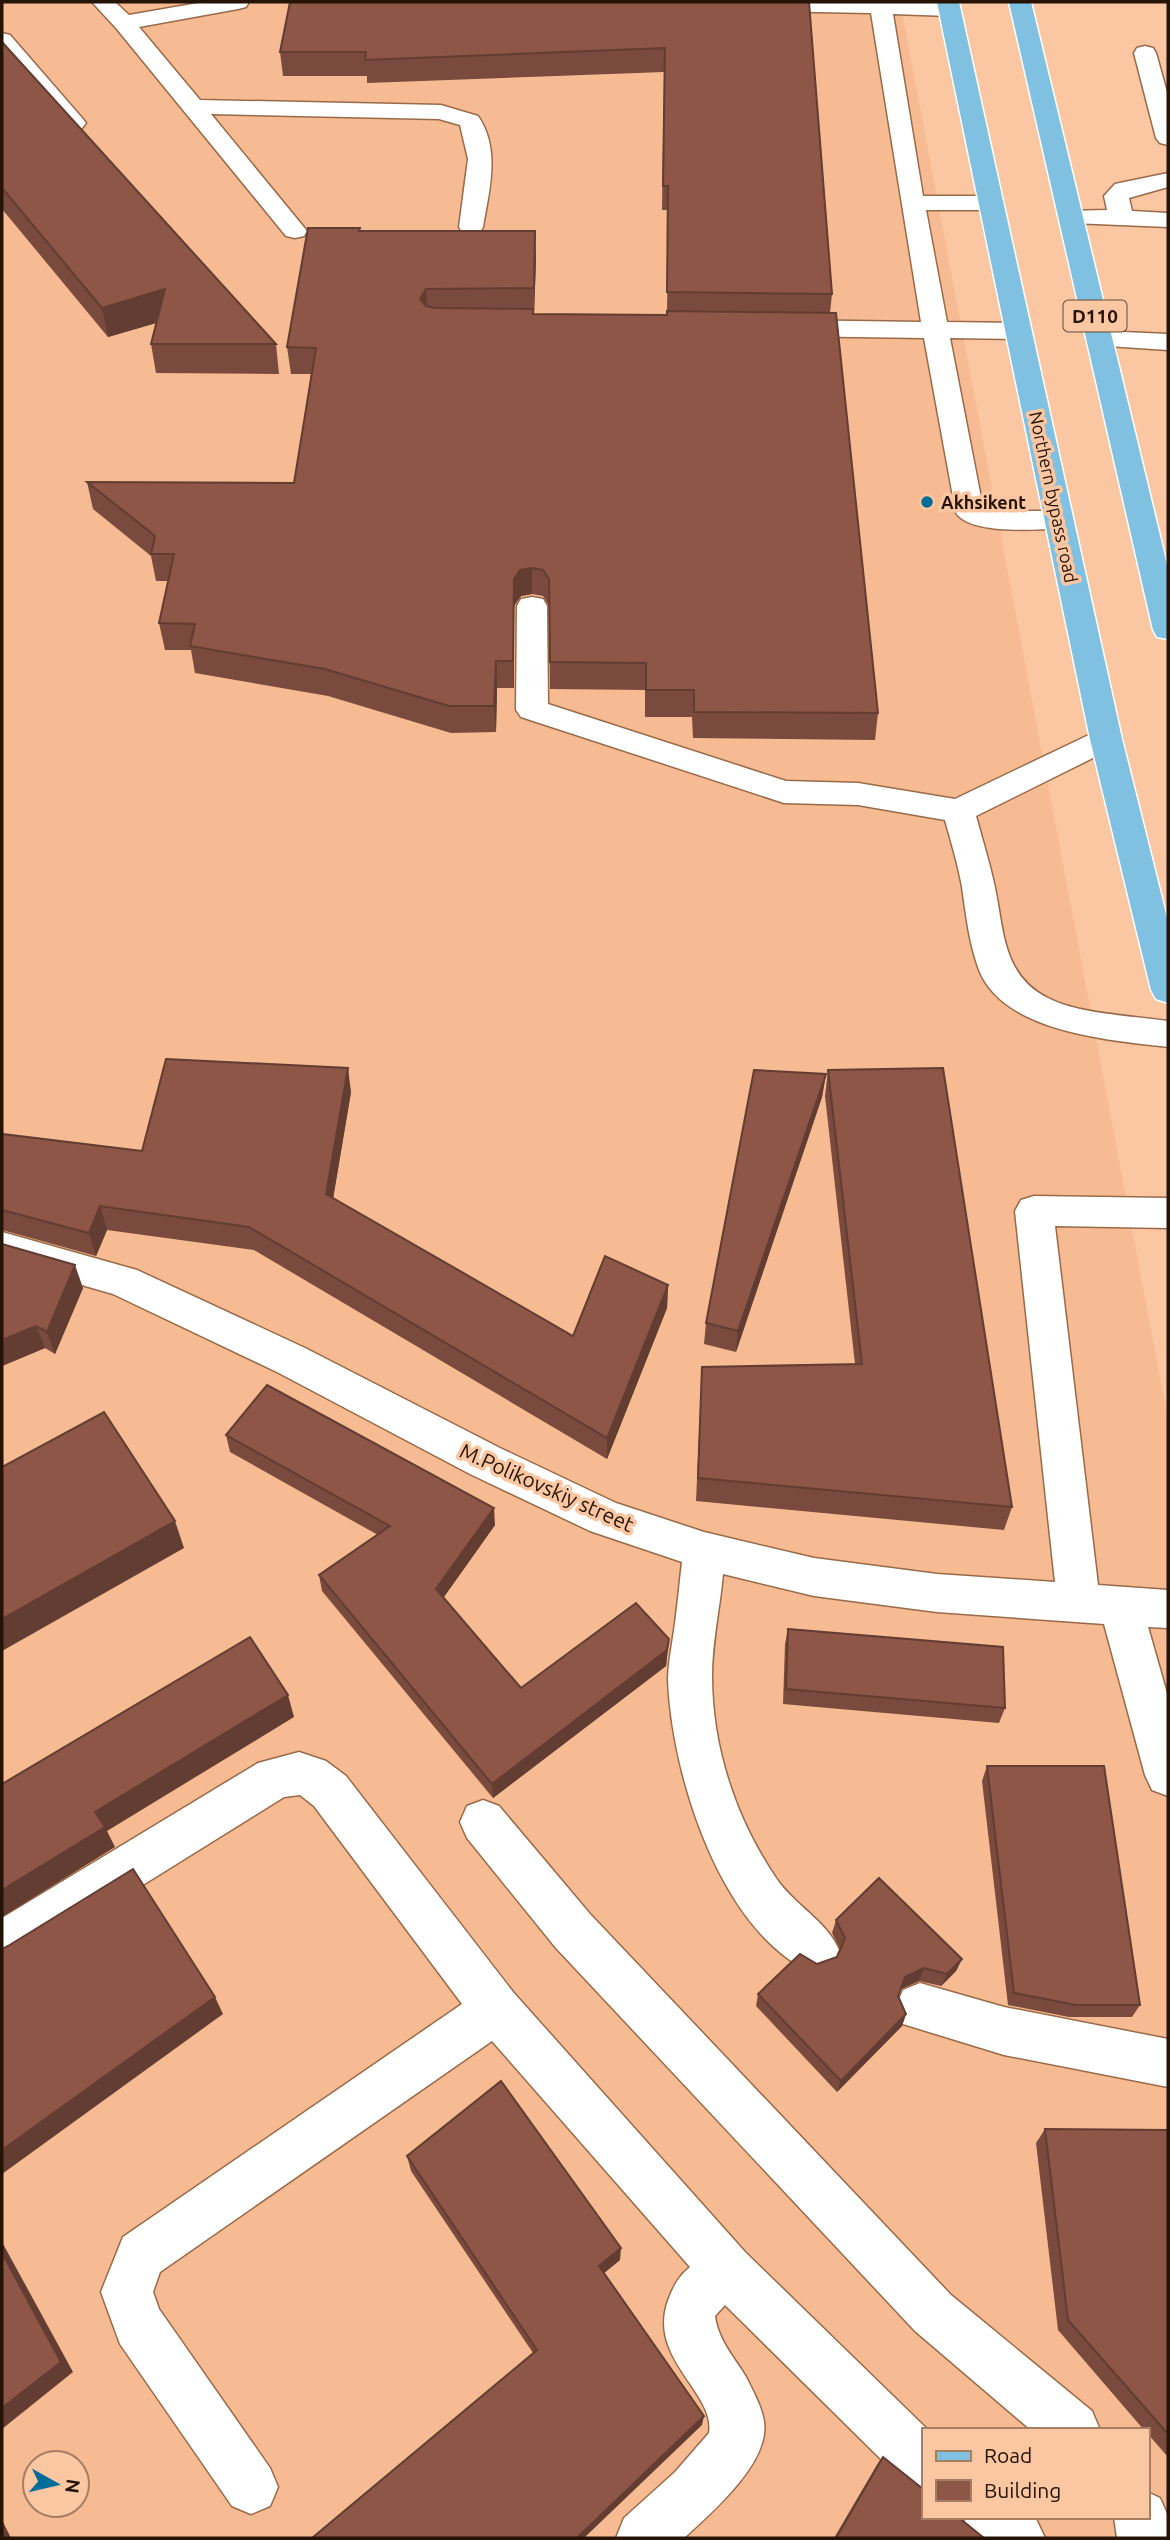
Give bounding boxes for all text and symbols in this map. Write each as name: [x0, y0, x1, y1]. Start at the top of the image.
road number: D110: [1064, 300, 1126, 332]
street label: Northern bypass road: [1026, 410, 1082, 584]
place label: Akhsikent: [941, 492, 1026, 512]
marker: Akhsikent: [919, 494, 935, 510]
street label: M.Polikovskiy street: [456, 1438, 638, 1536]
legend: [922, 2428, 1149, 2519]
text: Road: [984, 2443, 1032, 2467]
north arrow: [21, 2449, 91, 2519]
text: N: [61, 2478, 85, 2495]
text: Building: [984, 2478, 1061, 2502]

